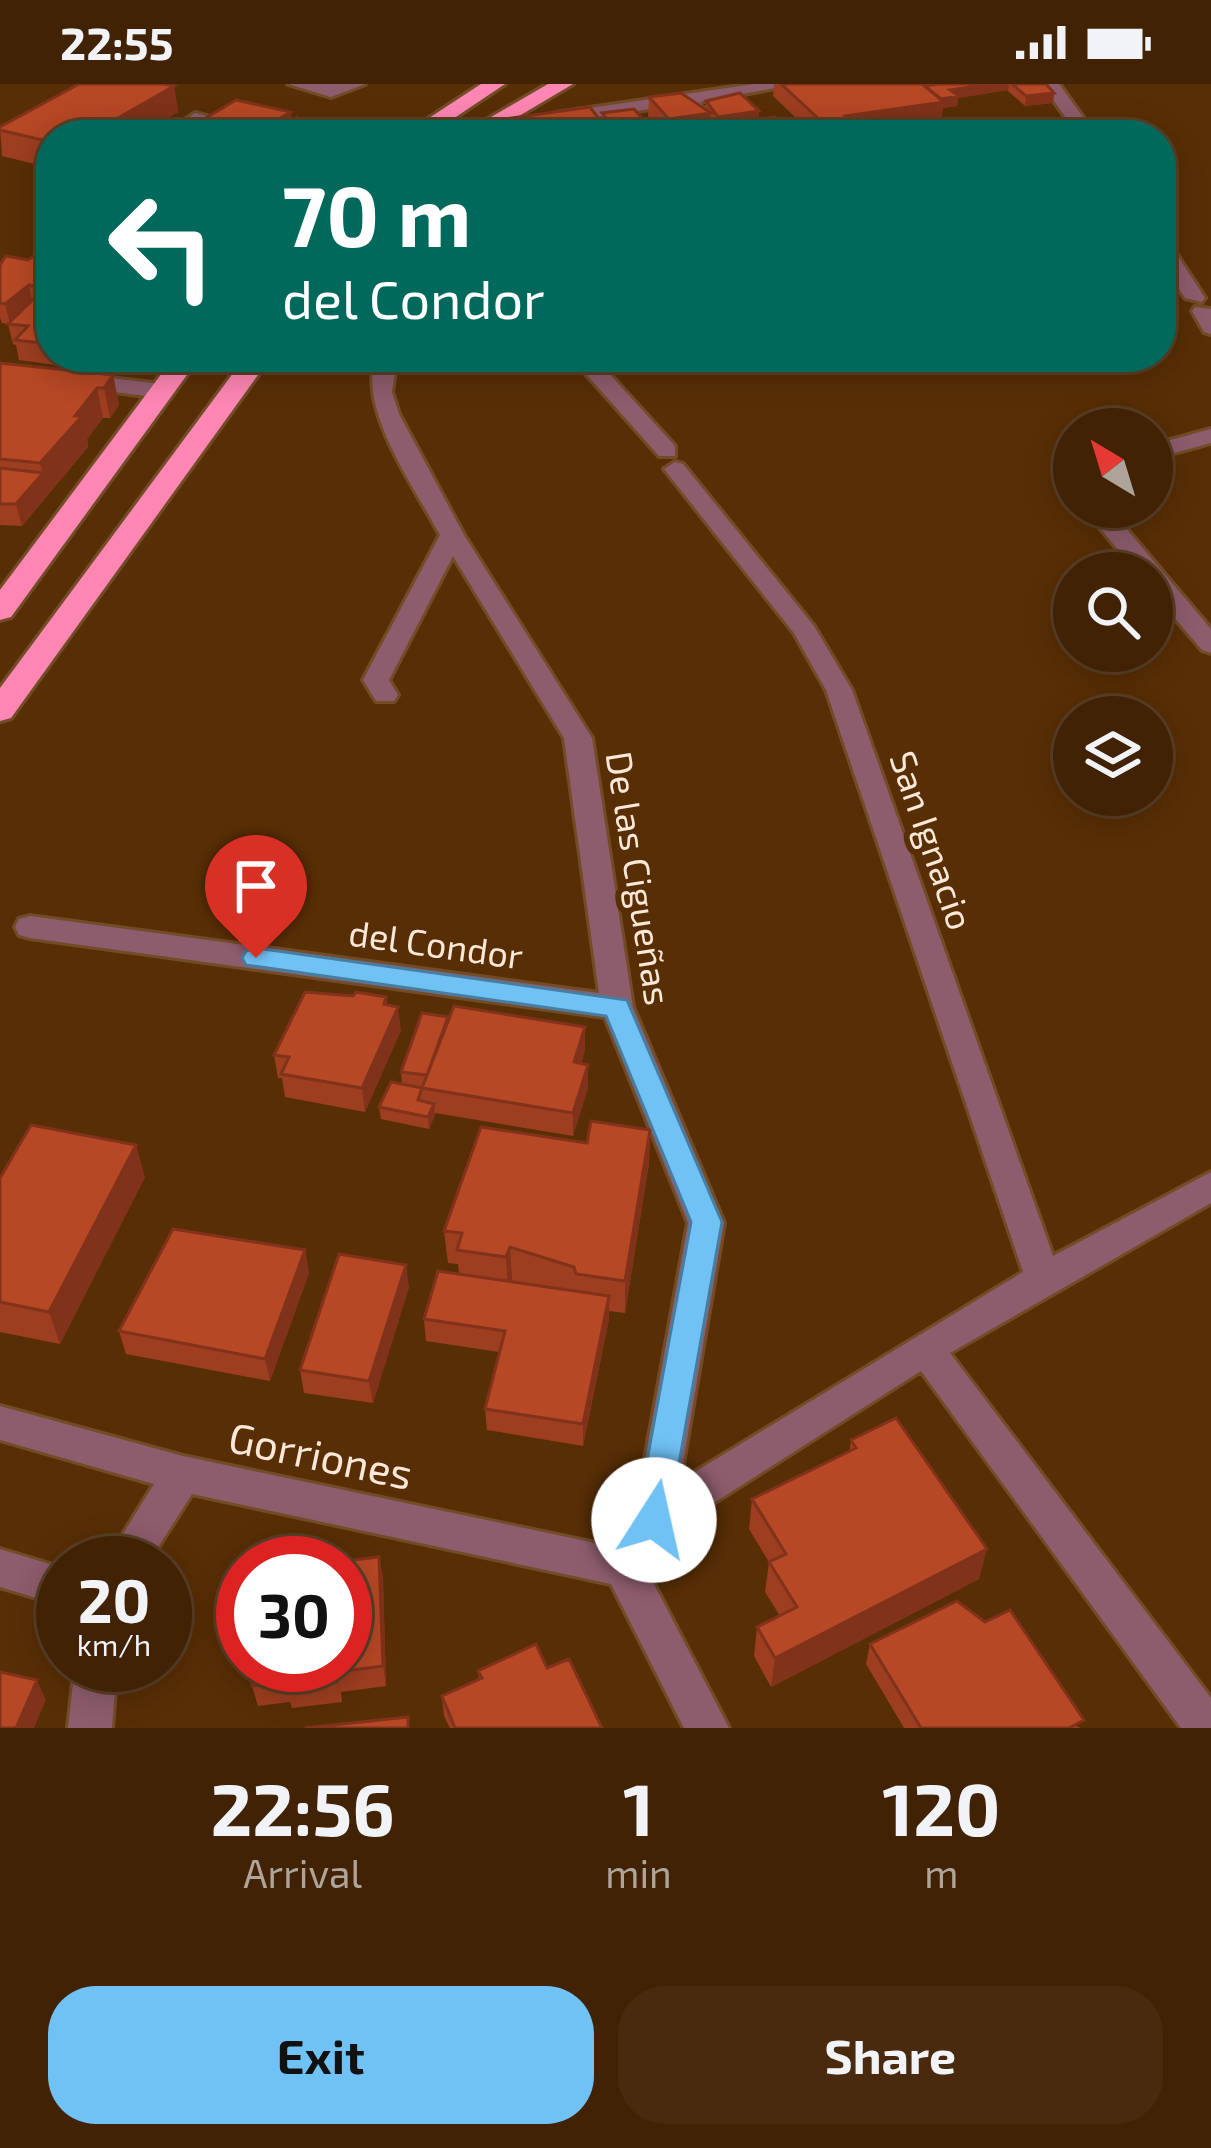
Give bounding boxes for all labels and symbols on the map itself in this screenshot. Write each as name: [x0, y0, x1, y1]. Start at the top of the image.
north arrow: [1053, 408, 1173, 528]
street label: San Ignacio: [882, 745, 984, 935]
street label: De las Cigueñas: [599, 748, 681, 1008]
pin: [205, 835, 307, 958]
street label: del Condor: [346, 910, 526, 976]
street label: Gorriones: [225, 1410, 417, 1498]
position arrow: [591, 1457, 717, 1583]
speed limit sign: 30: [216, 1536, 372, 1692]

